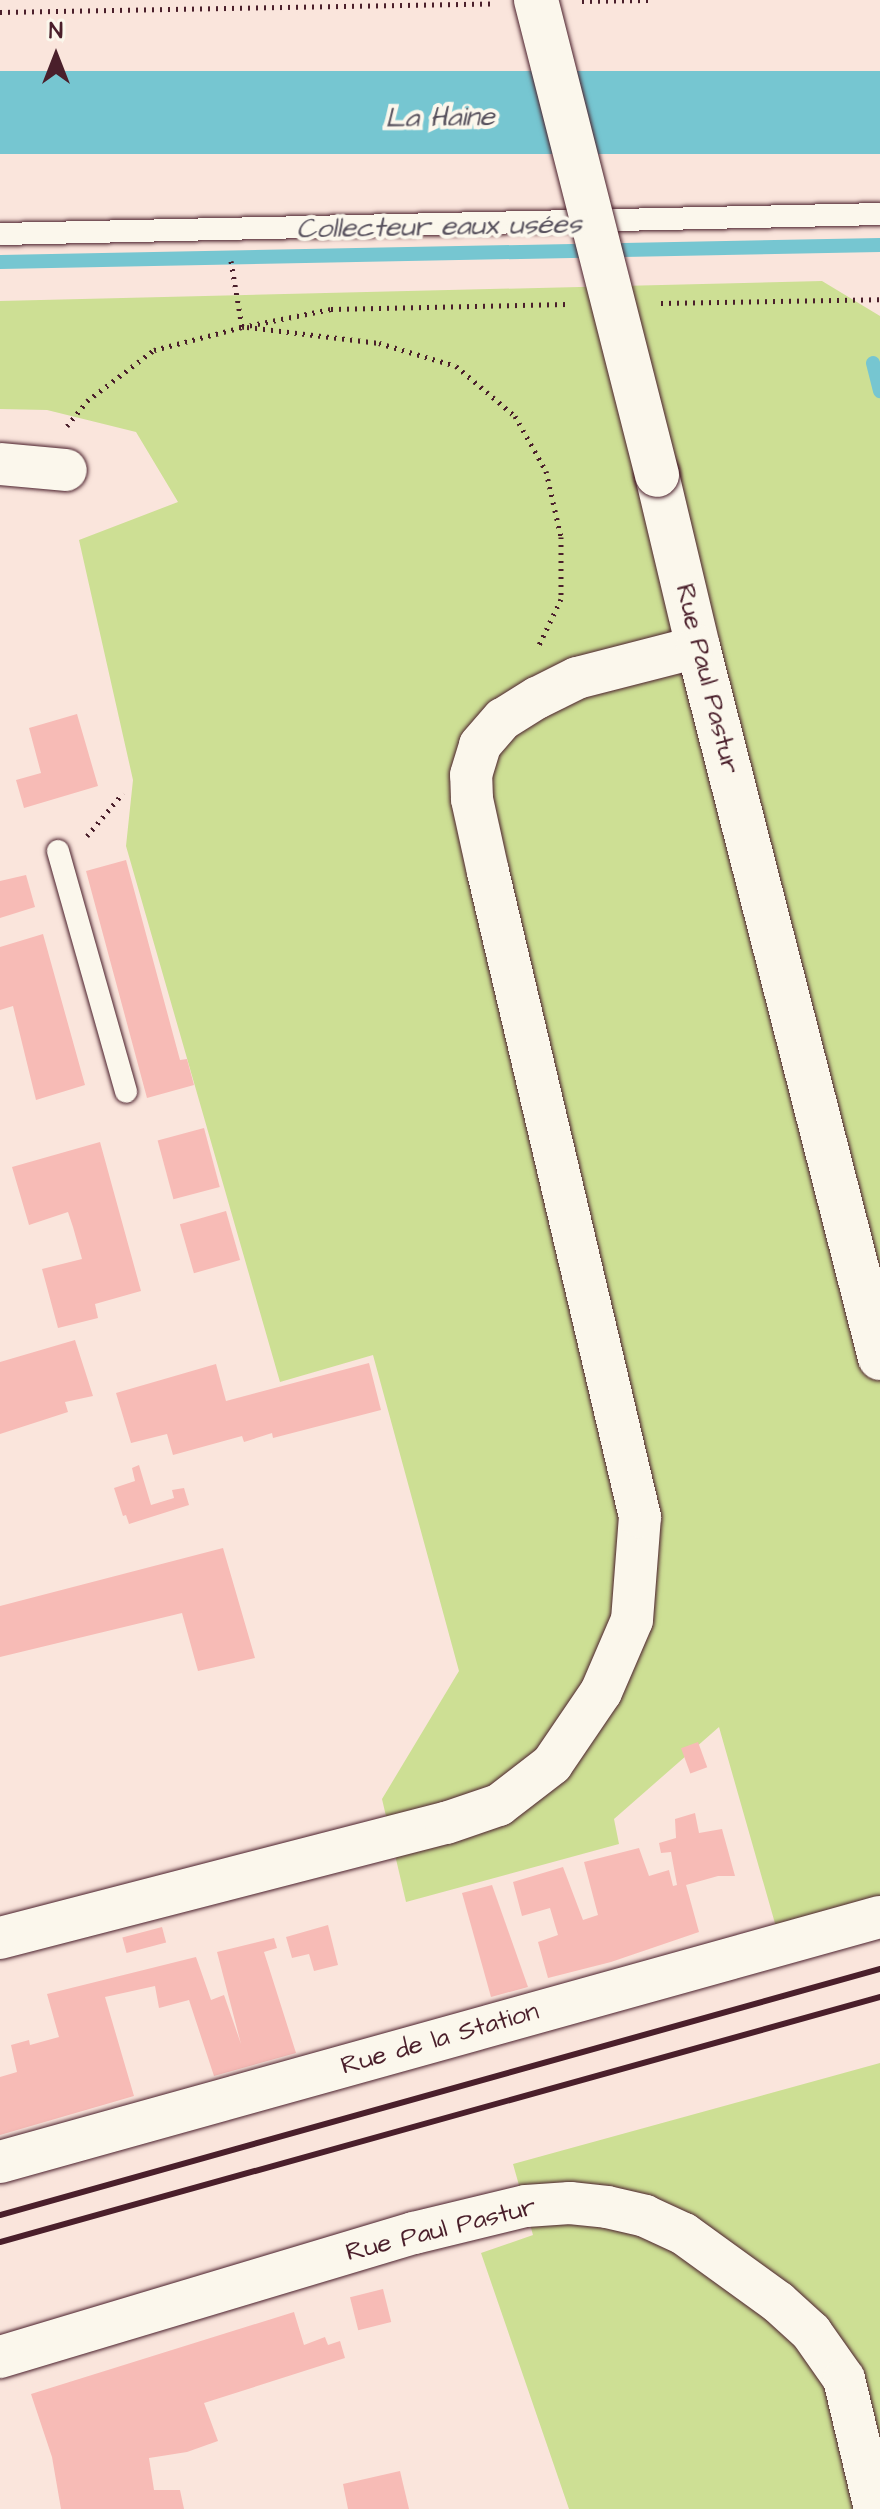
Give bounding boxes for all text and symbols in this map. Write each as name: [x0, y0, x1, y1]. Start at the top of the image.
north arrow: [16, 16, 96, 96]
text: N: [49, 16, 63, 47]
water label: La Haine: [385, 100, 495, 136]
water label: Collecteur eaux usées: [296, 208, 582, 246]
street label: Rue Paul Pastur: [668, 581, 746, 777]
street label: Rue de la Station: [338, 1996, 542, 2082]
street label: Rue Paul Pastur: [343, 2191, 539, 2269]

